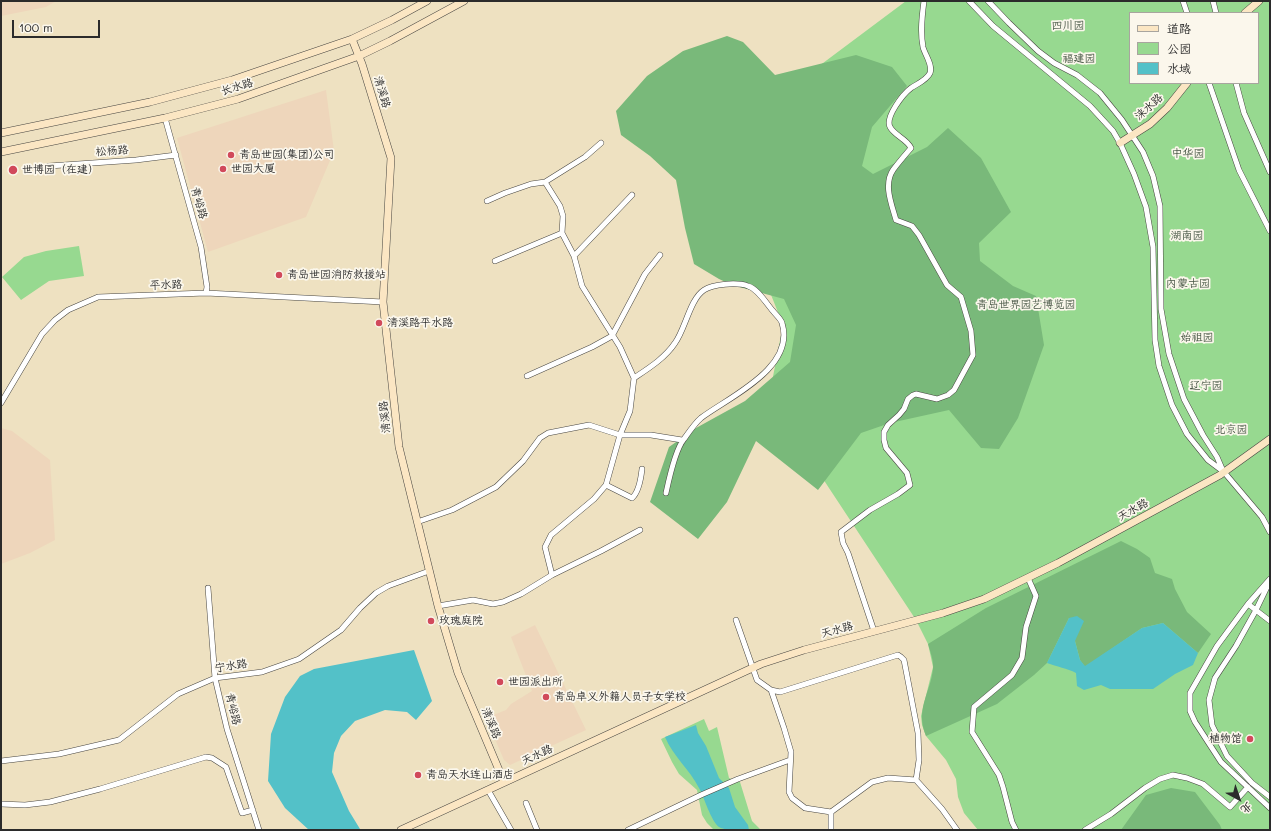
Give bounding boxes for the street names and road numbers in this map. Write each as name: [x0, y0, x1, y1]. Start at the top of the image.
street label: 清溪路: [371, 74, 393, 110]
street label: 长水路: [219, 76, 255, 98]
street label: 涞水路: [1132, 91, 1166, 123]
street label: 松杨路: [95, 143, 129, 159]
street label: 青峪路: [188, 185, 210, 221]
street label: 平水路: [149, 278, 183, 292]
street label: 清溪路: [377, 400, 393, 434]
street label: 天水路: [1115, 496, 1151, 524]
street label: 天水路: [819, 619, 855, 641]
street label: 宁水路: [214, 657, 248, 675]
street label: 青峪路: [223, 691, 243, 727]
street label: 清溪路: [478, 705, 504, 741]
street label: 天水路: [519, 742, 555, 768]

